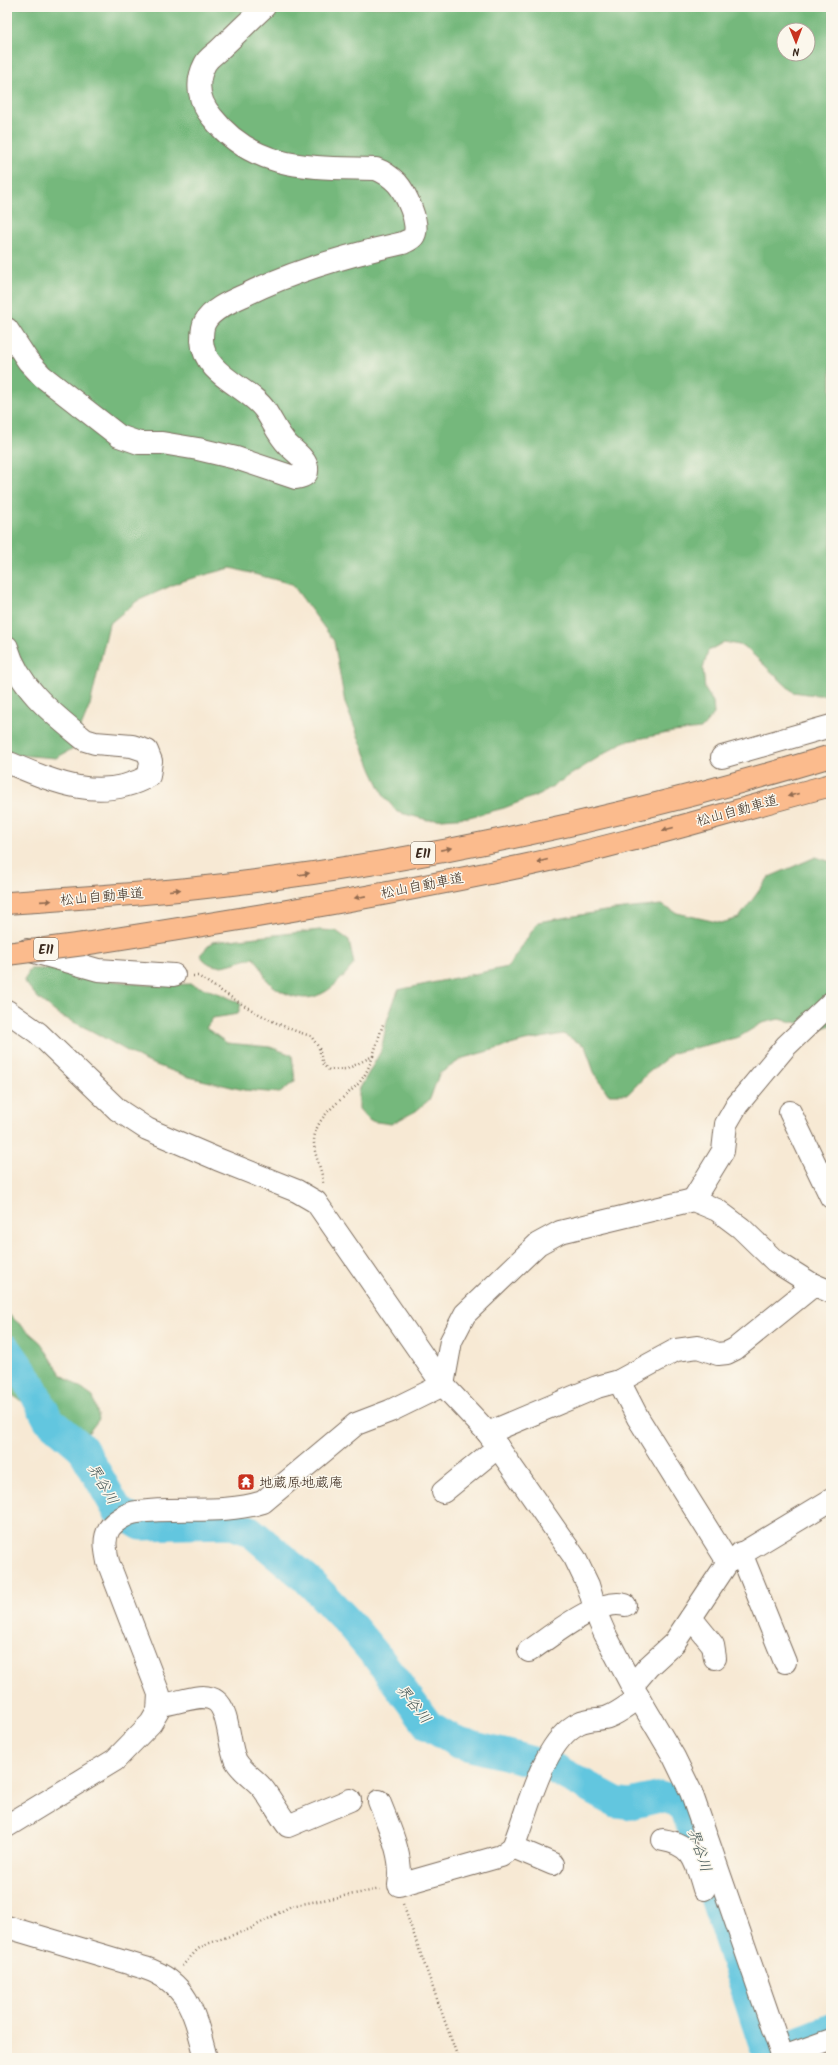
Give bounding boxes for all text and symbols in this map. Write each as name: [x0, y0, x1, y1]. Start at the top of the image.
north arrow: [776, 22, 816, 62]
text: N: [792, 42, 800, 60]
street label: 松山自動車道: [694, 789, 781, 832]
one-way arrow: [787, 792, 799, 798]
one-way arrow: [662, 826, 674, 832]
road number: E11: [411, 842, 435, 864]
one-way arrow: [440, 846, 452, 852]
one-way arrow: [536, 858, 548, 864]
street label: 松山自動車道: [379, 867, 466, 905]
one-way arrow: [298, 871, 311, 877]
street label: 松山自動車道: [59, 882, 145, 912]
one-way arrow: [169, 886, 181, 893]
one-way arrow: [353, 895, 366, 901]
one-way arrow: [40, 897, 52, 904]
road number: E11: [34, 938, 58, 960]
water label: 界谷川: [80, 1459, 124, 1510]
temple icon: 地蔵原地蔵庵: [236, 1472, 256, 1492]
place label: 地蔵原地蔵庵: [259, 1472, 343, 1494]
water label: 界谷川: [390, 1679, 437, 1730]
water label: 界谷川: [681, 1825, 717, 1875]

